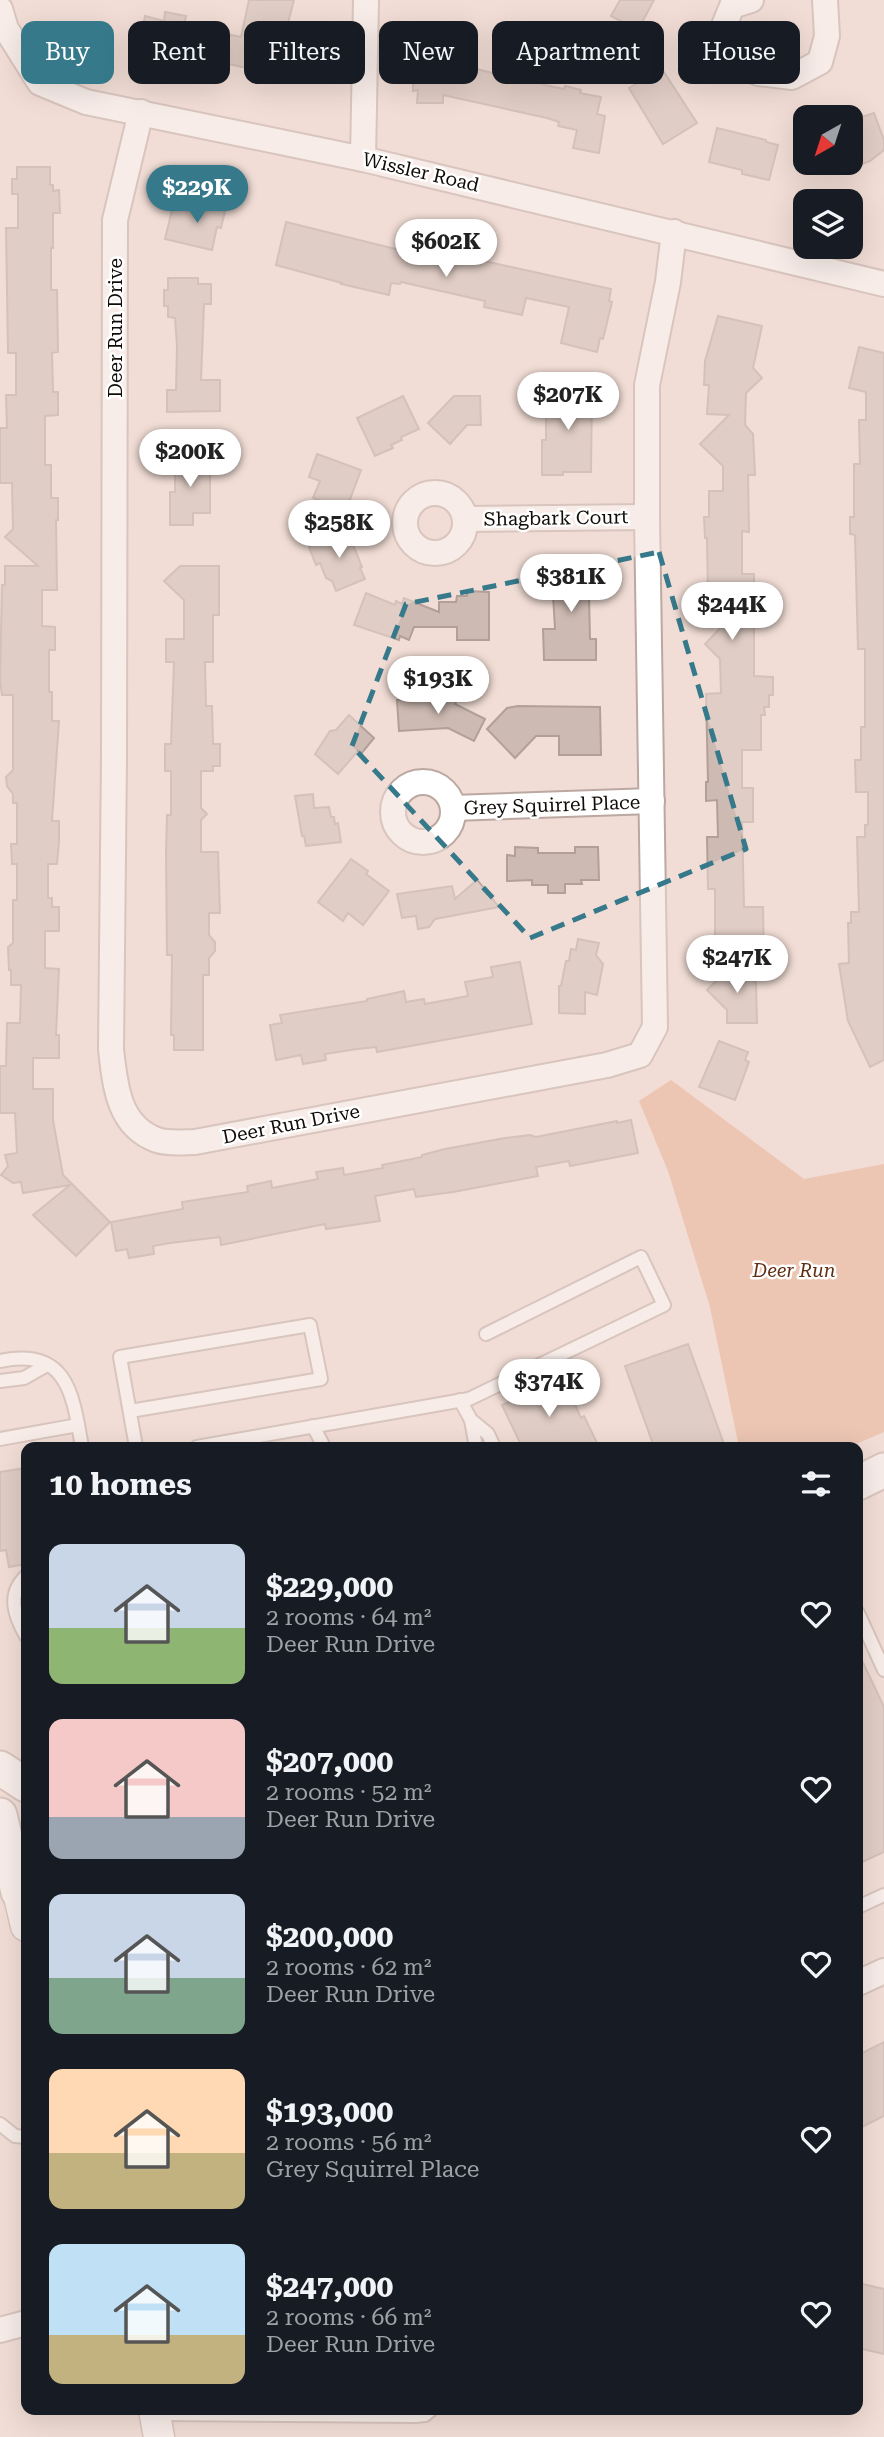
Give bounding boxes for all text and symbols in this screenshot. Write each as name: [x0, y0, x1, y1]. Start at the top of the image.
chip: Buy: [21, 21, 114, 84]
chip: Rent: [128, 21, 230, 84]
chip: Filters: [244, 21, 365, 84]
chip: New: [379, 21, 478, 84]
chip: Apartment: [492, 21, 664, 84]
chip: House: [678, 21, 800, 84]
north arrow: [793, 105, 863, 175]
map controls: [793, 105, 863, 259]
street label: Wissler Road: [360, 147, 482, 197]
pin: $229K: [148, 166, 246, 225]
text: $229K: [162, 174, 232, 201]
button: layers: [793, 189, 863, 259]
pin: $602K: [397, 219, 495, 279]
text: $602K: [411, 228, 481, 255]
street label: Deer Run Drive: [104, 258, 127, 398]
pin: $207K: [519, 372, 617, 432]
text: $207K: [533, 381, 603, 408]
pin: $200K: [141, 430, 239, 489]
text: $200K: [155, 438, 225, 465]
pin: $258K: [290, 500, 388, 560]
street label: Shagbark Court: [483, 505, 629, 531]
text: $258K: [304, 509, 374, 536]
pin: $381K: [522, 554, 620, 614]
text: $381K: [536, 563, 606, 590]
pin: $244K: [683, 582, 781, 642]
text: $244K: [697, 591, 767, 618]
pin: $193K: [389, 656, 487, 716]
text: $193K: [403, 665, 473, 692]
street label: Grey Squirrel Place: [463, 790, 641, 820]
pin: $247K: [688, 936, 786, 995]
text: $247K: [702, 944, 772, 971]
street label: Deer Run Drive: [220, 1099, 362, 1149]
park label: Deer Run: [751, 1259, 836, 1282]
pin: $374K: [500, 1360, 598, 1419]
text: $374K: [514, 1368, 584, 1395]
icon: filters: [797, 1465, 835, 1503]
text: 10 homes: [49, 1467, 192, 1502]
text: $229,000: [266, 1569, 393, 1604]
icon: home: [105, 1572, 189, 1656]
icon: heart: [797, 1595, 835, 1633]
text: 2 rooms · 64 m²: [266, 1604, 432, 1631]
text: Deer Run Drive: [266, 1631, 435, 1658]
text: $207,000: [266, 1744, 393, 1779]
icon: home: [105, 1747, 189, 1831]
icon: heart: [797, 1770, 835, 1808]
text: 2 rooms · 52 m²: [266, 1779, 432, 1806]
text: Deer Run Drive: [266, 1806, 435, 1833]
text: $200,000: [266, 1919, 393, 1954]
icon: home: [105, 1922, 189, 2006]
icon: heart: [797, 1945, 835, 1983]
text: 2 rooms · 62 m²: [266, 1954, 432, 1981]
text: Deer Run Drive: [266, 1981, 435, 2008]
text: $193,000: [266, 2094, 393, 2129]
icon: home: [105, 2097, 189, 2181]
icon: heart: [797, 2120, 835, 2158]
text: 2 rooms · 56 m²: [266, 2129, 432, 2156]
text: Grey Squirrel Place: [266, 2156, 480, 2183]
text: $247,000: [266, 2269, 393, 2304]
icon: home: [105, 2272, 189, 2356]
icon: heart: [797, 2295, 835, 2333]
text: 2 rooms · 66 m²: [266, 2304, 432, 2331]
text: Deer Run Drive: [266, 2331, 435, 2358]

